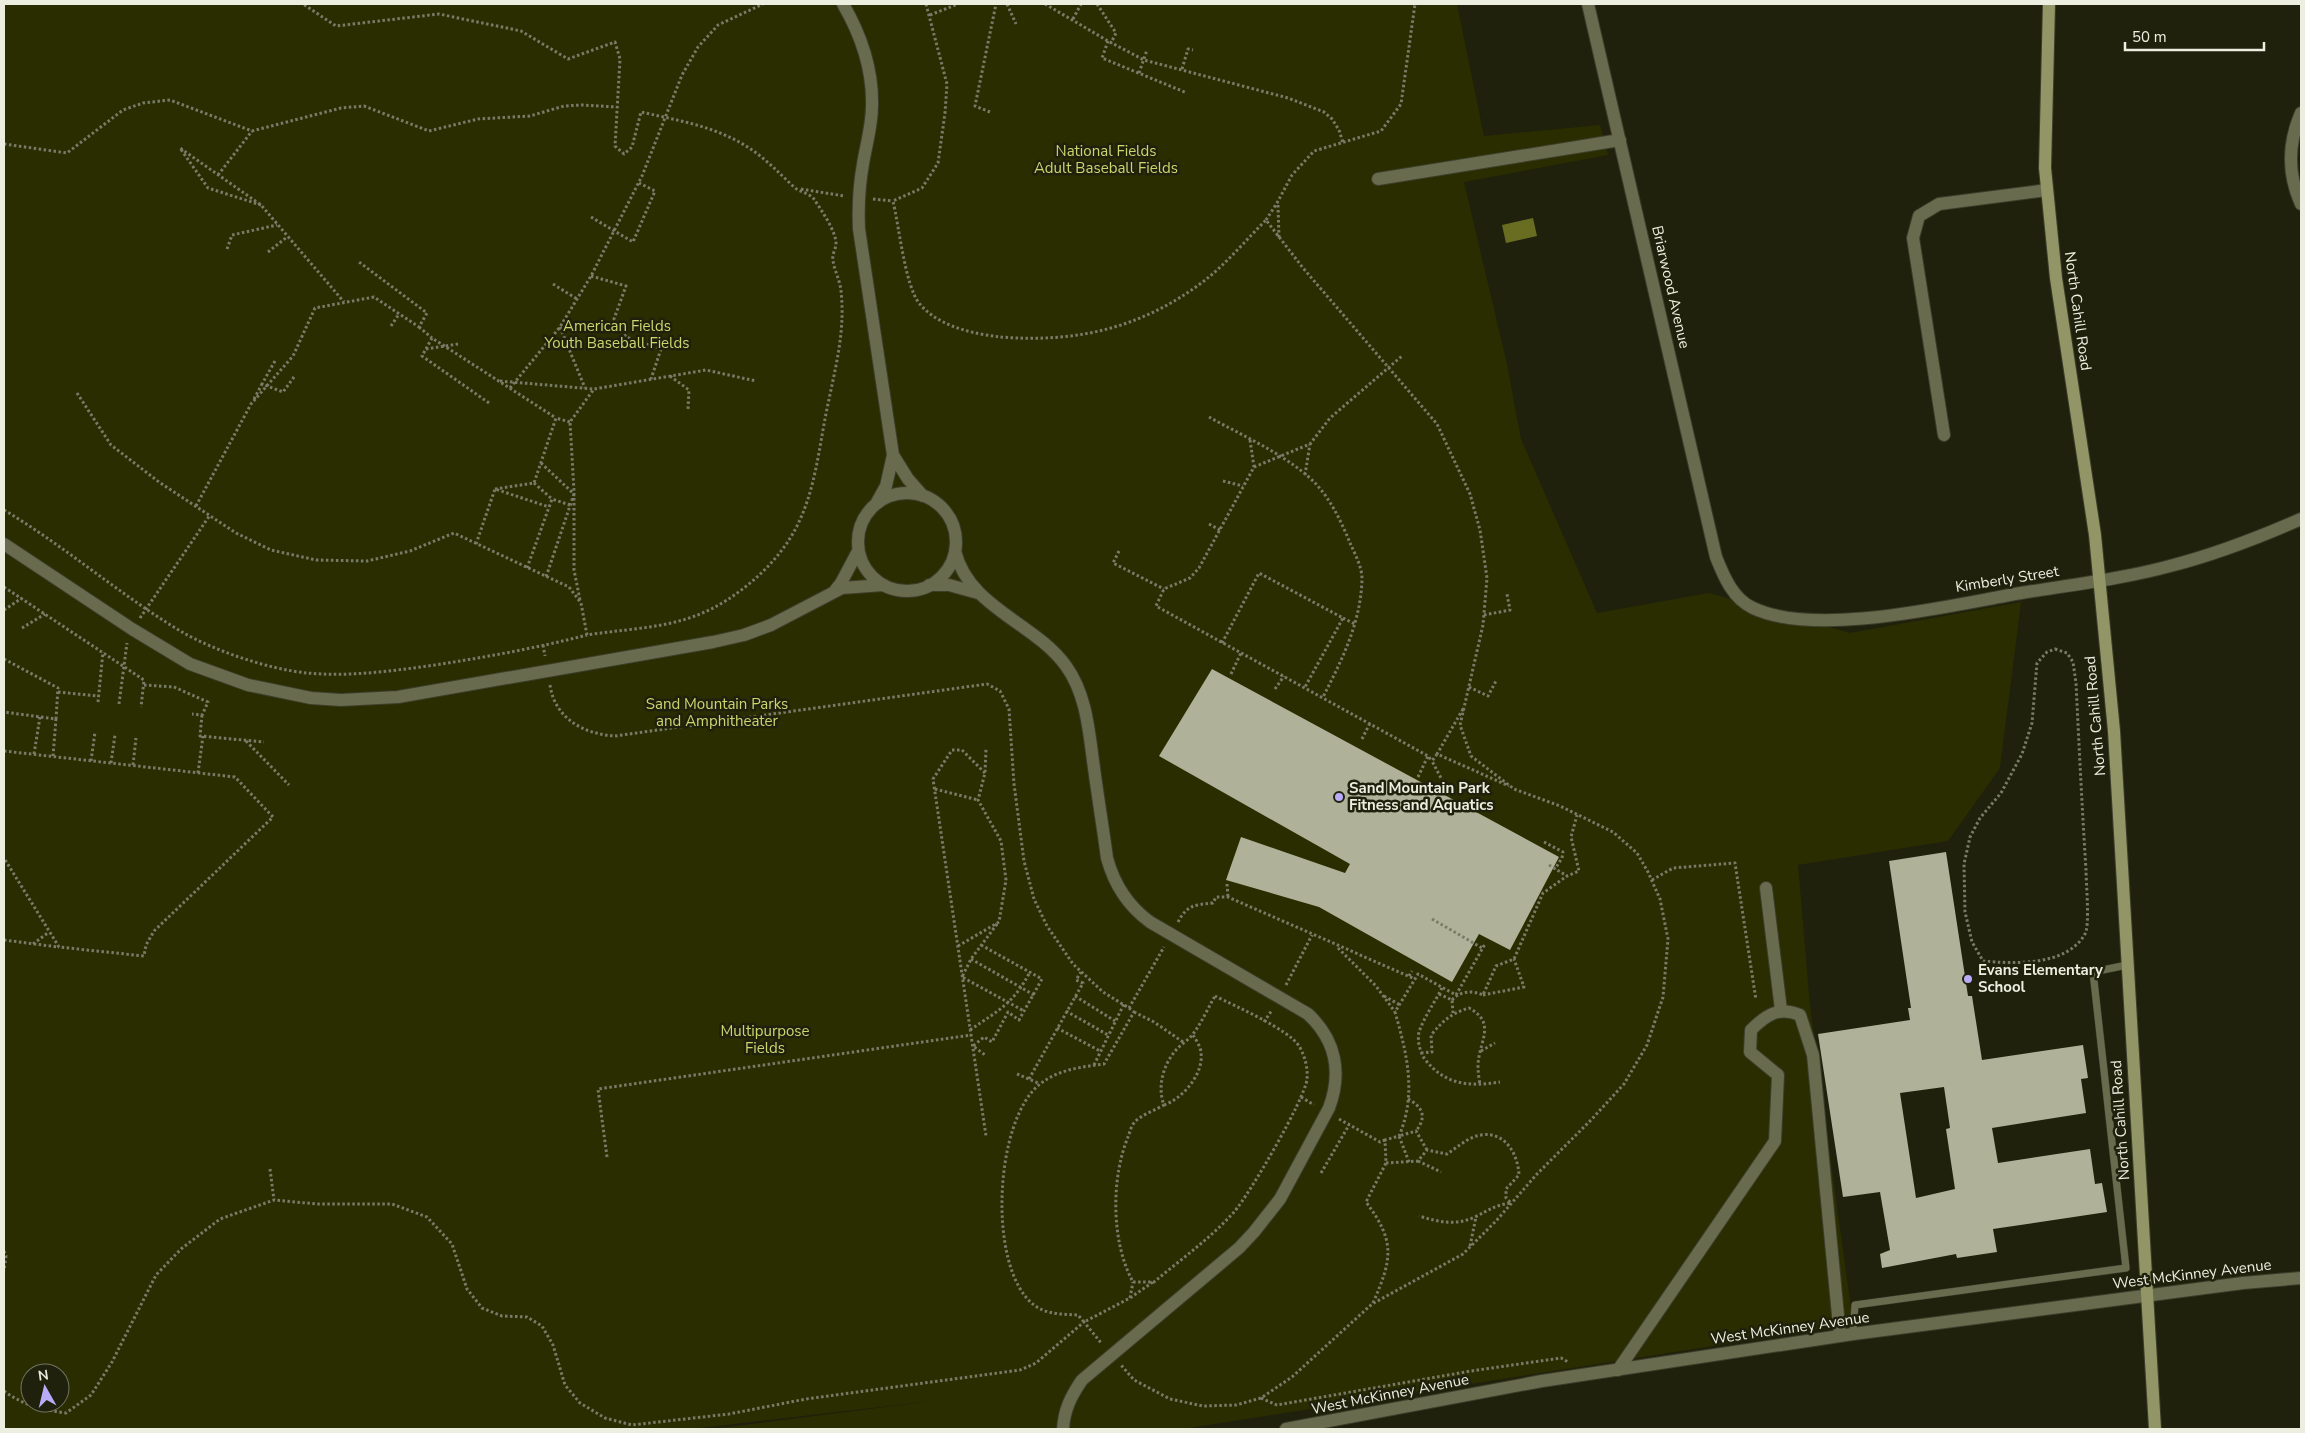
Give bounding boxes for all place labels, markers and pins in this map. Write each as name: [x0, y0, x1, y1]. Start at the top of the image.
place label: Sand Mountain Park Fitness and Aquatics: [1349, 778, 1494, 815]
marker: Sand Mountain Park Fitness and Aquatics: [1333, 791, 1345, 803]
place label: Evans Elementary School: [1978, 960, 2103, 997]
marker: Evans Elementary School: [1962, 973, 1974, 985]

